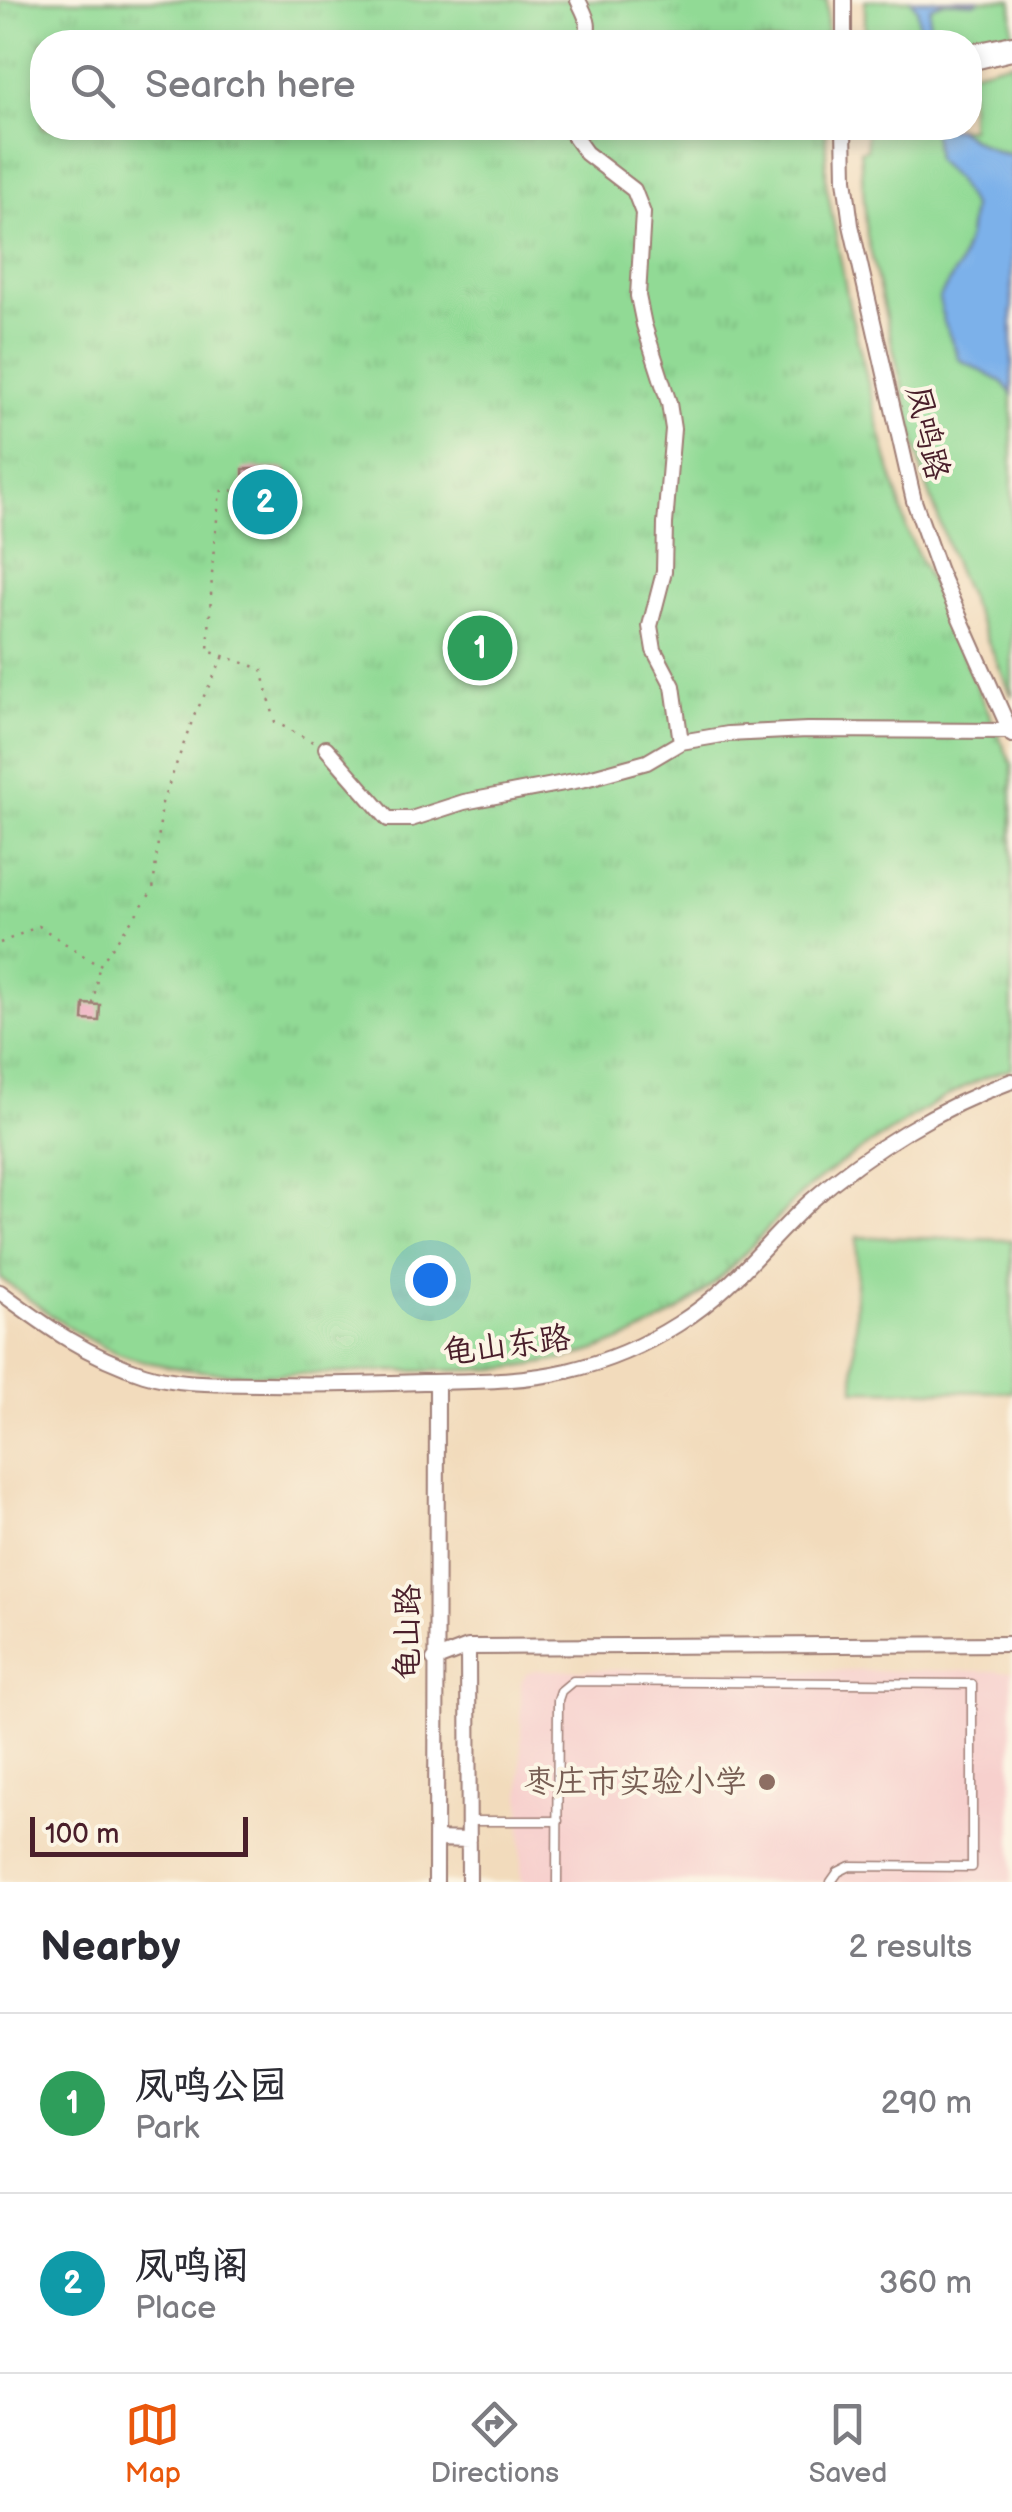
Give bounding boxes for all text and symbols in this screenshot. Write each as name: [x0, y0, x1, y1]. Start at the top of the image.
search box: [30, 30, 982, 140]
icon: search: [65, 58, 120, 113]
text: Search here: [145, 63, 356, 108]
street label: 凤鸣路: [897, 382, 957, 484]
pin: 2: [232, 464, 298, 540]
pin: 1: [448, 610, 512, 686]
your location: [405, 1255, 456, 1306]
street label: 龟山东路: [441, 1319, 573, 1373]
street label: 龟山路: [389, 1584, 428, 1680]
place label: 枣庄市实验小学: [523, 1763, 747, 1802]
marker: 枣庄市实验小学: [756, 1771, 778, 1793]
scale bar: [30, 1812, 248, 1856]
text: 100 m: [45, 1818, 119, 1851]
text: Nearby: [40, 1922, 180, 1973]
text: 2 results: [848, 1928, 972, 1967]
text: 凤鸣公园: [135, 2064, 287, 2109]
text: 1: [66, 2084, 79, 2123]
text: 290 m: [881, 2084, 972, 2123]
text: Park: [135, 2109, 199, 2148]
text: 凤鸣阁: [135, 2244, 249, 2289]
text: 2: [63, 2264, 82, 2303]
text: 360 m: [879, 2264, 972, 2303]
text: Place: [135, 2289, 216, 2328]
tab: Map: [125, 2397, 181, 2490]
tab: Directions: [430, 2397, 559, 2490]
tab: Saved: [809, 2397, 887, 2490]

